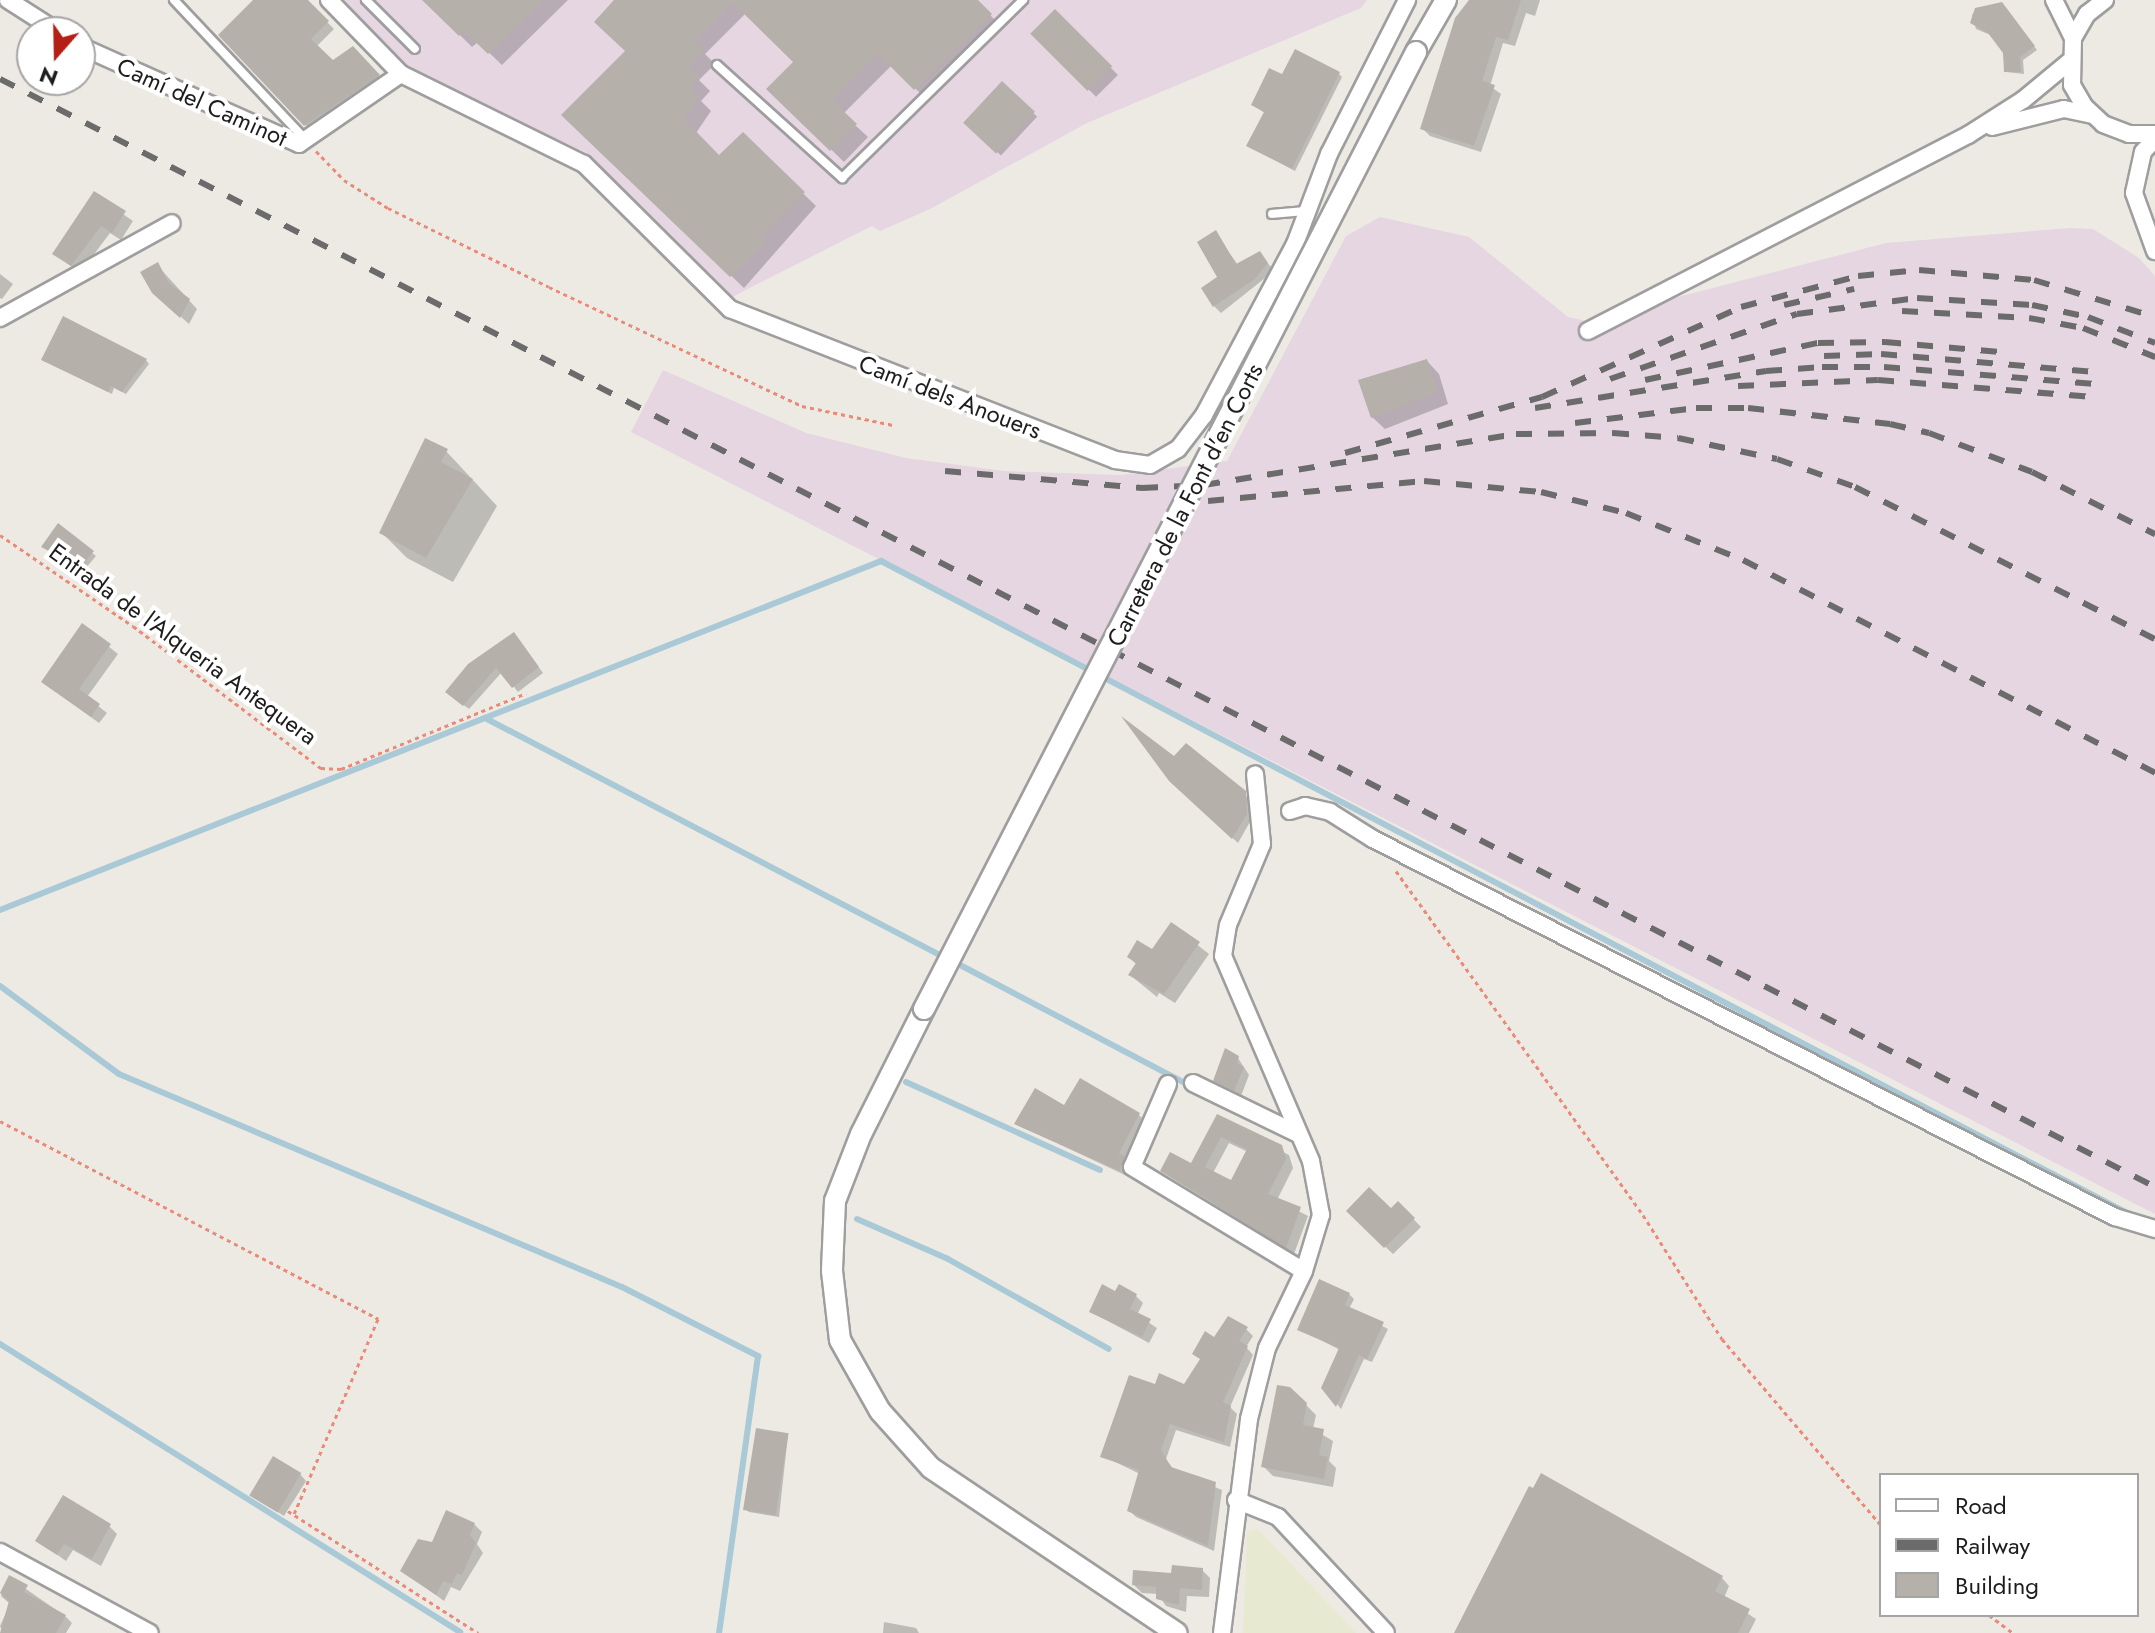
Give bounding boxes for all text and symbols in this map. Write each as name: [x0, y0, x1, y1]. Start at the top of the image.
north arrow: [16, 16, 96, 96]
street label: Camí del Caminot: [112, 52, 292, 152]
text: N: [35, 59, 62, 95]
street label: Camí dels Anouers: [855, 349, 1045, 445]
street label: Carretera de la Font d'en Corts: [1101, 359, 1269, 651]
street label: Entrada de l'Alqueria Antequera: [43, 537, 323, 751]
legend: [1879, 1473, 2139, 1617]
text: Road: [1955, 1488, 2007, 1523]
text: Railway: [1955, 1528, 2030, 1563]
text: Building: [1955, 1568, 2039, 1603]

